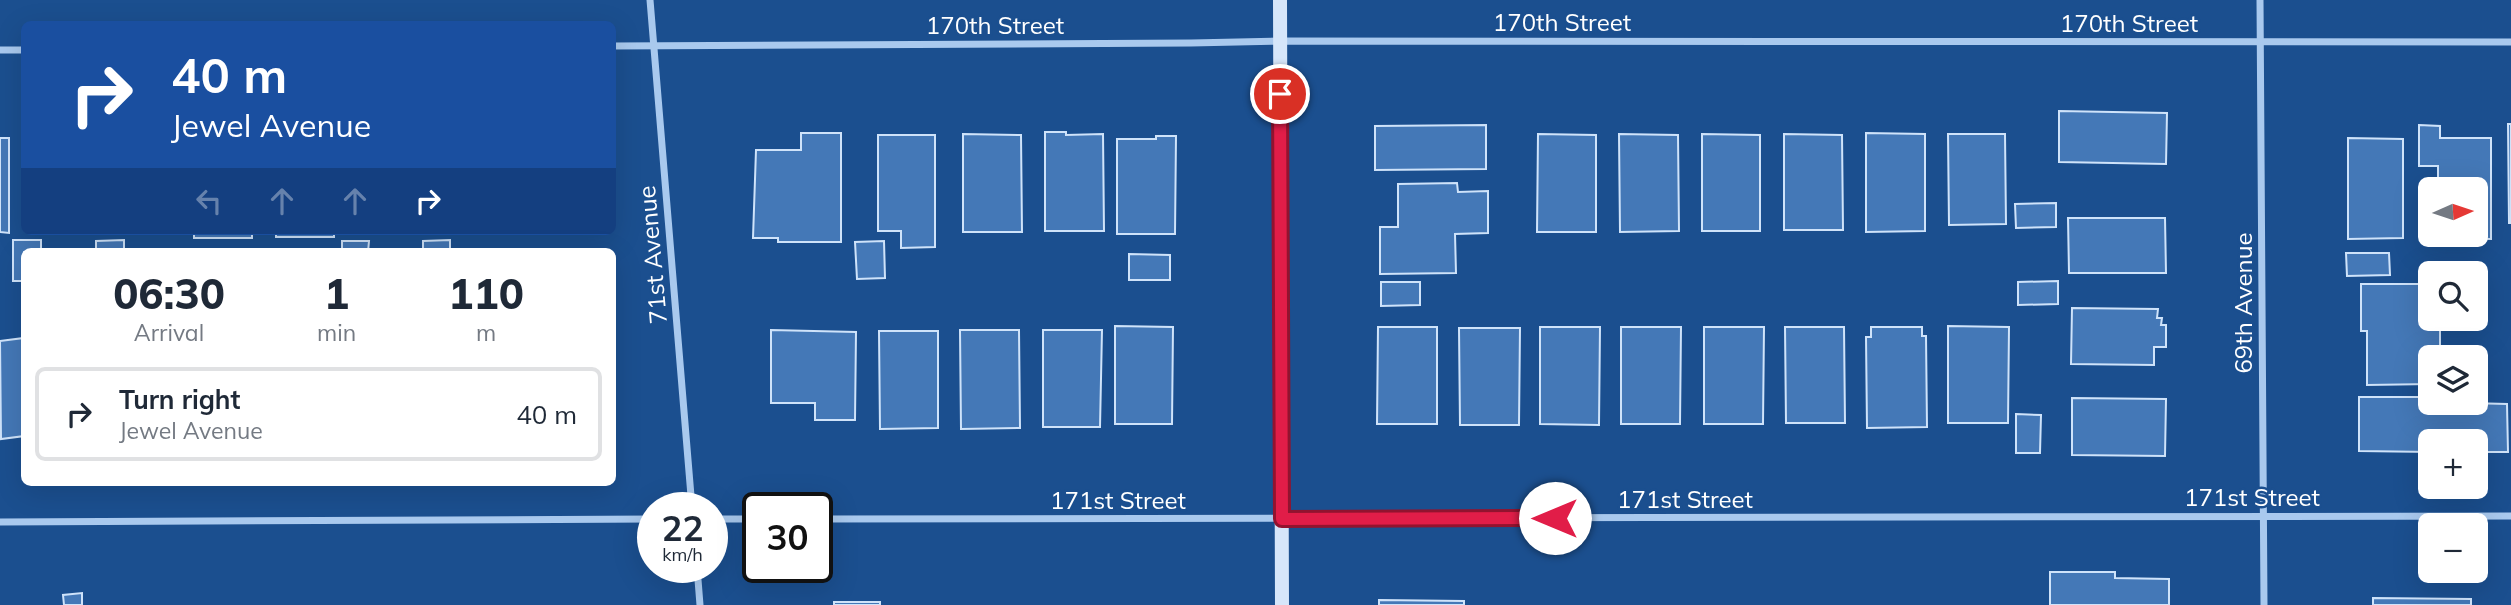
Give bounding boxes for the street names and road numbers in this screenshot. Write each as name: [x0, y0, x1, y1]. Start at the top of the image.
street label: 170th Street: [1493, 7, 1631, 37]
street label: 170th Street: [2060, 8, 2198, 38]
street label: 170th Street: [926, 10, 1064, 40]
street label: 71st Avenue: [631, 185, 673, 325]
street label: 69th Avenue: [2228, 232, 2258, 374]
street label: 171st Street: [2184, 482, 2320, 512]
street label: 171st Street: [1617, 484, 1753, 514]
street label: 171st Street: [1050, 485, 1186, 515]

